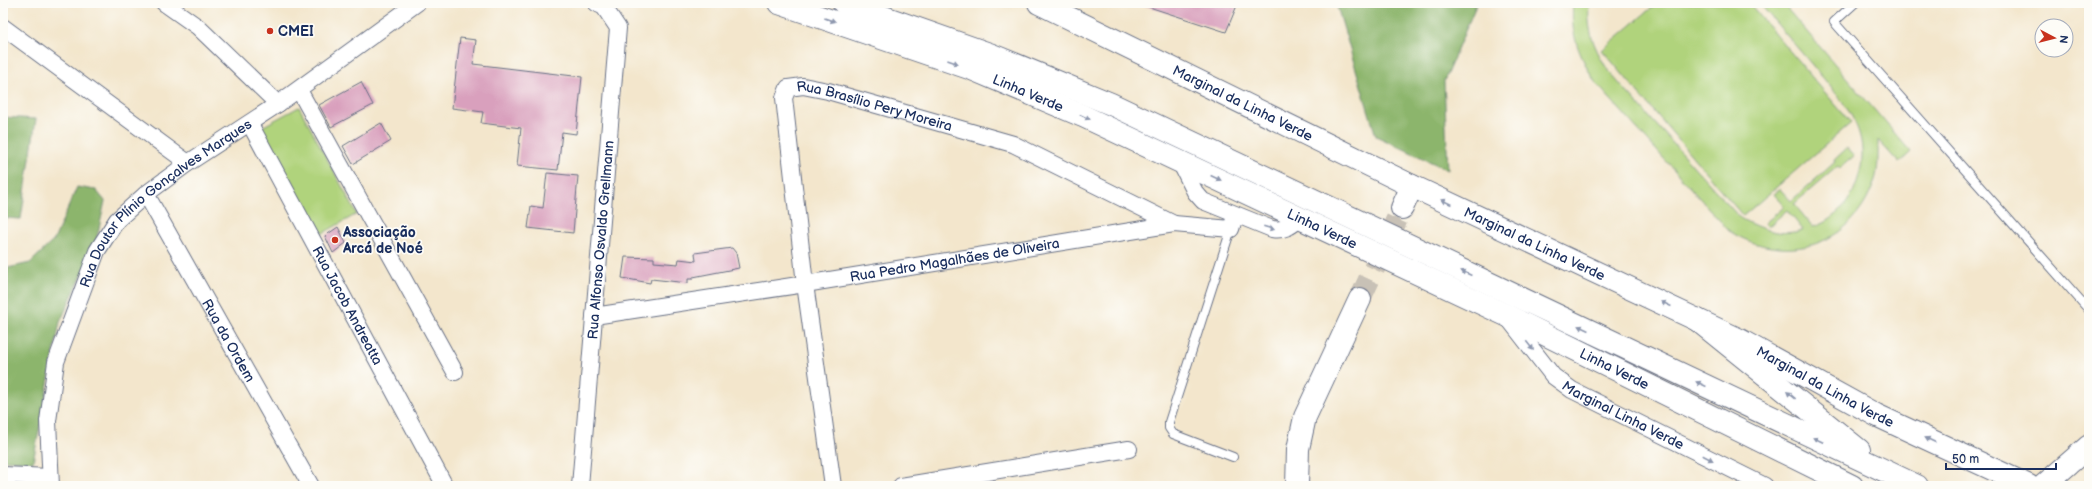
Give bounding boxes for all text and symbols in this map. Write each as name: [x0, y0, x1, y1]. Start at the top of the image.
one-way arrow: [824, 17, 836, 23]
north arrow: [2034, 18, 2074, 58]
place label: CMEI: [278, 23, 314, 40]
marker: CMEI: [265, 26, 275, 36]
text: N: [2056, 34, 2070, 44]
one-way arrow: [947, 59, 959, 65]
street label: Marginal da Linha Verde: [1170, 61, 1316, 145]
street label: Linha Verde: [990, 70, 1066, 115]
street label: Rua Brasílio Pery Moreira: [795, 77, 954, 135]
one-way arrow: [1080, 114, 1091, 120]
street label: Rua Doutor Plínio Gonçalves Marques: [76, 115, 255, 290]
street label: Rua Alfonso Osvaldo Grellmann: [584, 140, 617, 340]
one-way arrow: [1210, 175, 1222, 181]
one-way arrow: [1441, 199, 1452, 205]
street label: Marginal da Linha Verde: [1461, 203, 1608, 284]
street label: Linha Verde: [1285, 205, 1360, 252]
place label: Associação Arcá de Noé: [342, 224, 424, 257]
one-way arrow: [1263, 225, 1275, 231]
street label: Rua Pedro Magalhães de Oliveira: [849, 234, 1061, 285]
marker: Associação Arcá de Noé: [330, 235, 340, 245]
street label: Rua Jacob Andreatta: [309, 243, 387, 368]
one-way arrow: [1460, 270, 1472, 276]
street label: Rua da Ordem: [198, 296, 259, 385]
one-way arrow: [1660, 301, 1671, 307]
one-way arrow: [1578, 325, 1589, 331]
one-way arrow: [1525, 340, 1534, 351]
street label: Marginal da Linha Verde: [1754, 342, 1897, 431]
street label: Linha Verde: [1577, 344, 1652, 393]
street label: Marginal Linha Verde: [1559, 377, 1687, 453]
one-way arrow: [1695, 381, 1707, 387]
one-way arrow: [1786, 391, 1796, 400]
one-way arrow: [1813, 437, 1824, 443]
one-way arrow: [1925, 437, 1936, 443]
scale bar: [1946, 445, 2056, 471]
text: 50 m: [1952, 452, 1979, 467]
one-way arrow: [1702, 455, 1714, 461]

